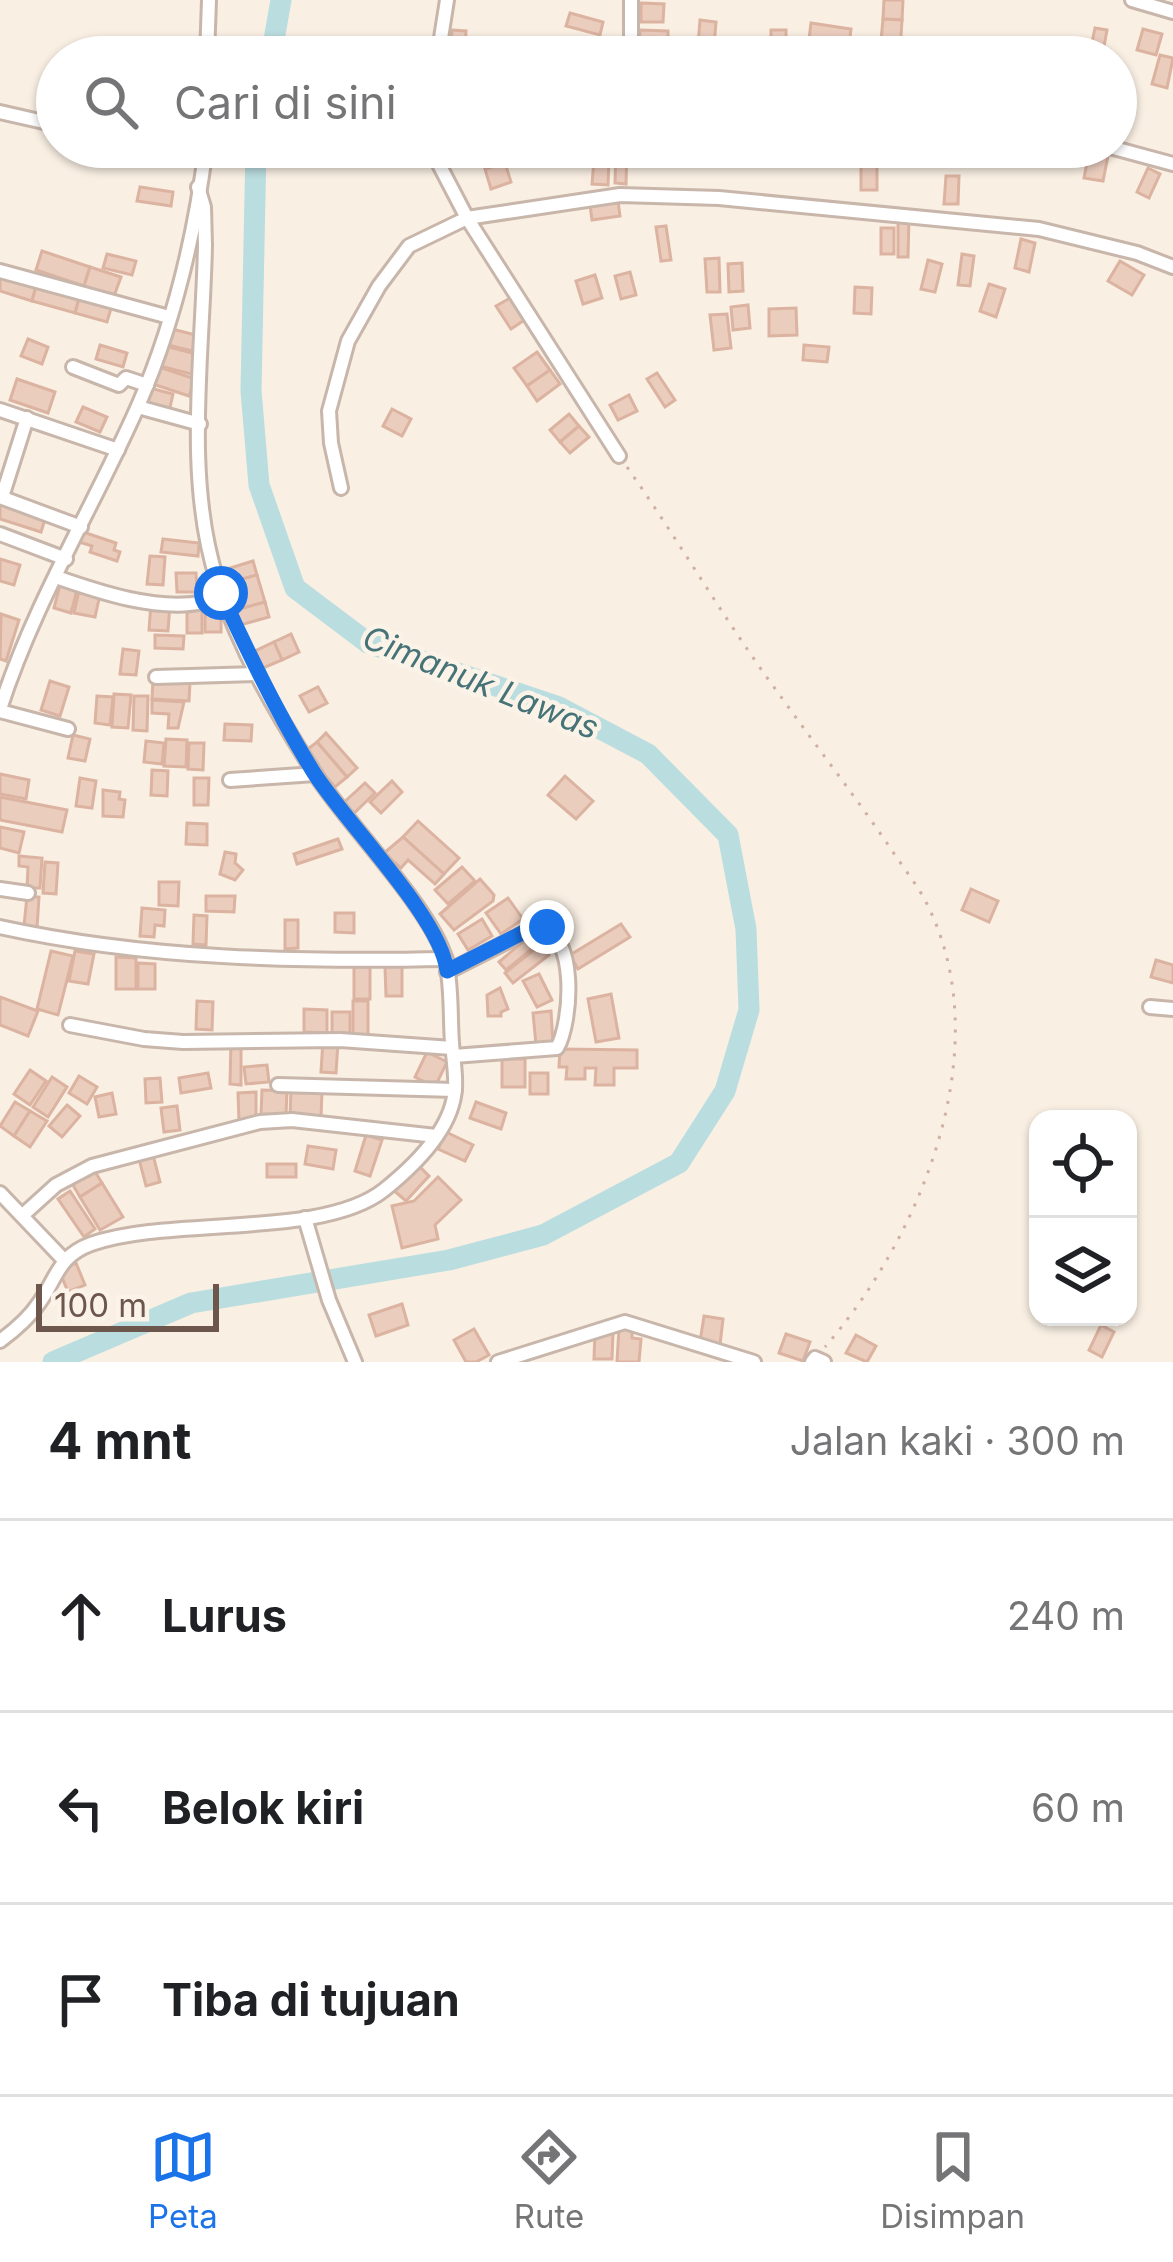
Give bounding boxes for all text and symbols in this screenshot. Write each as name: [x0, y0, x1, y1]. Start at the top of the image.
search box: [36, 36, 1137, 168]
icon: search: [78, 69, 144, 135]
text: Cari di sini: [174, 75, 397, 130]
route start: [194, 566, 248, 620]
water label: Cimanuk Lawas: [357, 616, 605, 748]
route end: [520, 900, 574, 954]
map controls: [1029, 1110, 1137, 1326]
button: locate: [1029, 1110, 1137, 1218]
button: layers: [1029, 1218, 1137, 1326]
scale bar: [36, 1278, 219, 1331]
text: 100 m: [54, 1285, 147, 1325]
text: 4 mnt: [48, 1410, 192, 1471]
text: Jalan kaki · 300 m: [790, 1417, 1125, 1464]
icon: ahead: [48, 1583, 114, 1649]
text: Lurus: [162, 1588, 287, 1643]
text: 240 m: [1007, 1592, 1125, 1639]
icon: left: [48, 1775, 114, 1841]
text: Belok kiri: [162, 1780, 364, 1835]
text: 60 m: [1031, 1784, 1125, 1831]
icon: arrive: [48, 1967, 114, 2033]
text: Tiba di tujuan: [162, 1972, 460, 2027]
tab: Peta: [148, 2124, 218, 2236]
tab: Rute: [514, 2124, 584, 2236]
tab: Disimpan: [880, 2124, 1025, 2236]

